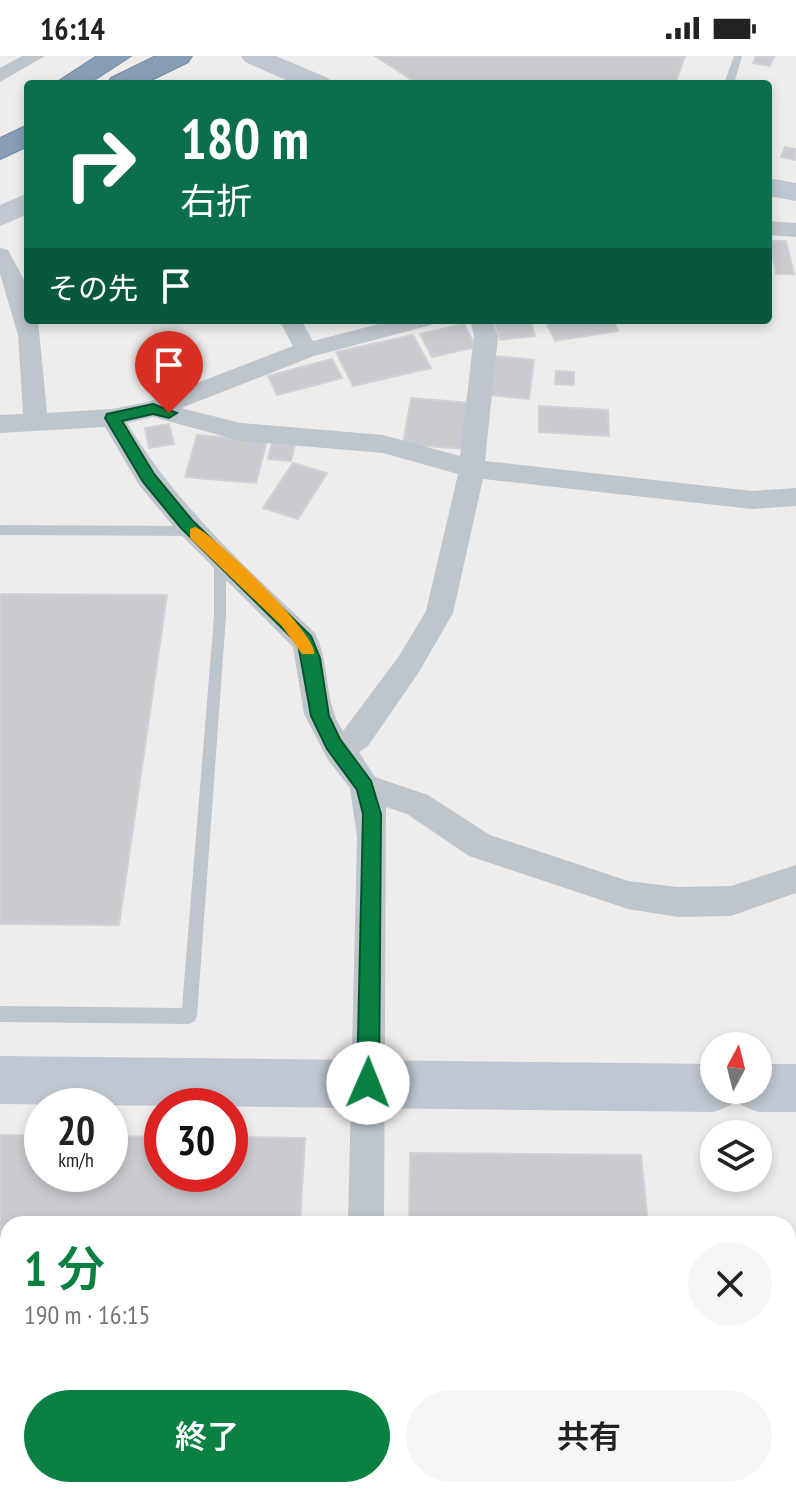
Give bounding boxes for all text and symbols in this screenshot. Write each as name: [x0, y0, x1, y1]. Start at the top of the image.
text: 16:14: [40, 9, 105, 48]
text: 180 m: [180, 102, 309, 174]
icon: right: [48, 112, 152, 216]
text: 右折: [180, 177, 252, 224]
icon: arrive: [154, 264, 198, 308]
text: その先: [48, 268, 138, 307]
pin: [135, 331, 203, 413]
icon: arrive: [147, 343, 191, 387]
north arrow: [700, 1032, 772, 1104]
map controls: [700, 1032, 772, 1192]
position arrow: [326, 1041, 410, 1125]
speed limit sign: 30: [144, 1088, 248, 1192]
text: 20: [57, 1104, 95, 1156]
button: layers: [700, 1120, 772, 1192]
text: km/h: [58, 1147, 94, 1173]
text: 1 分: [24, 1237, 105, 1299]
button: close: [688, 1242, 772, 1326]
text: 190 m · 16:15: [24, 1298, 150, 1331]
button: 終了: [24, 1390, 390, 1482]
button: 共有: [406, 1390, 772, 1482]

